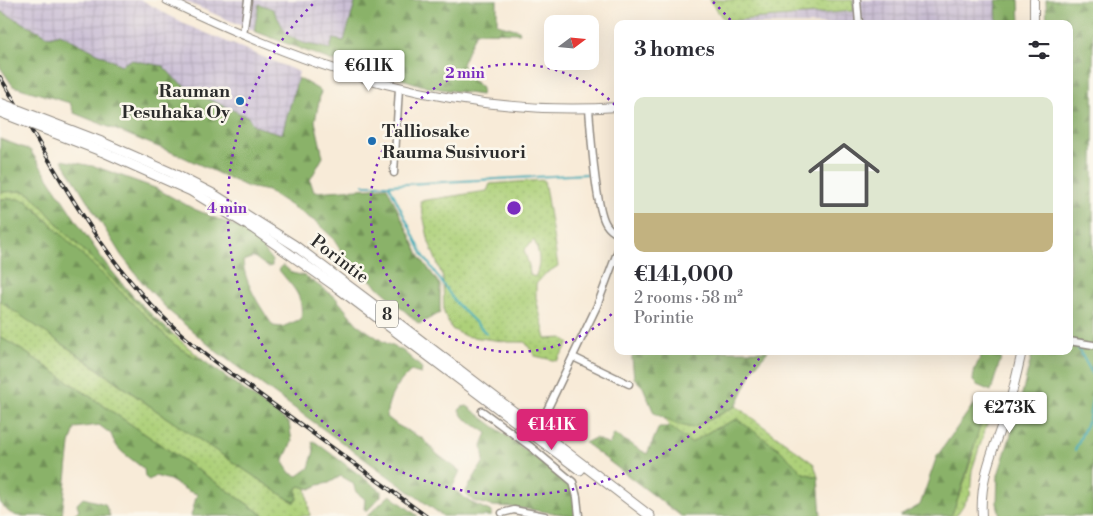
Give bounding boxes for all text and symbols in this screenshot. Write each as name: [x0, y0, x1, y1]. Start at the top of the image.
north arrow: [544, 15, 599, 70]
map controls: [544, 15, 599, 70]
icon: filters: [1025, 36, 1053, 64]
text: 3 homes: [634, 37, 715, 63]
pin: €611K: [334, 49, 404, 92]
text: €611K: [345, 56, 393, 76]
text: 2 min: [445, 64, 485, 83]
place label: Rauman Pesuhaka Oy: [121, 80, 231, 124]
marker: Rauman Pesuhaka Oy: [234, 95, 246, 107]
place label: Talliosake Rauma Susivuori: [382, 120, 526, 164]
icon: home: [799, 130, 889, 220]
marker: Talliosake Rauma Susivuori: [366, 135, 378, 147]
text: 4 min: [207, 199, 248, 218]
centre of rings: [505, 199, 523, 217]
street label: Porintie: [306, 230, 374, 289]
text: €141,000: [634, 262, 733, 288]
text: 2 rooms · 58 m²: [634, 288, 743, 308]
road number: 8: [376, 300, 398, 328]
text: Porintie: [634, 308, 694, 328]
pin: €273K: [975, 392, 1045, 434]
text: €273K: [984, 398, 1036, 418]
pin: €141K: [517, 408, 587, 451]
text: €141K: [528, 415, 576, 435]

